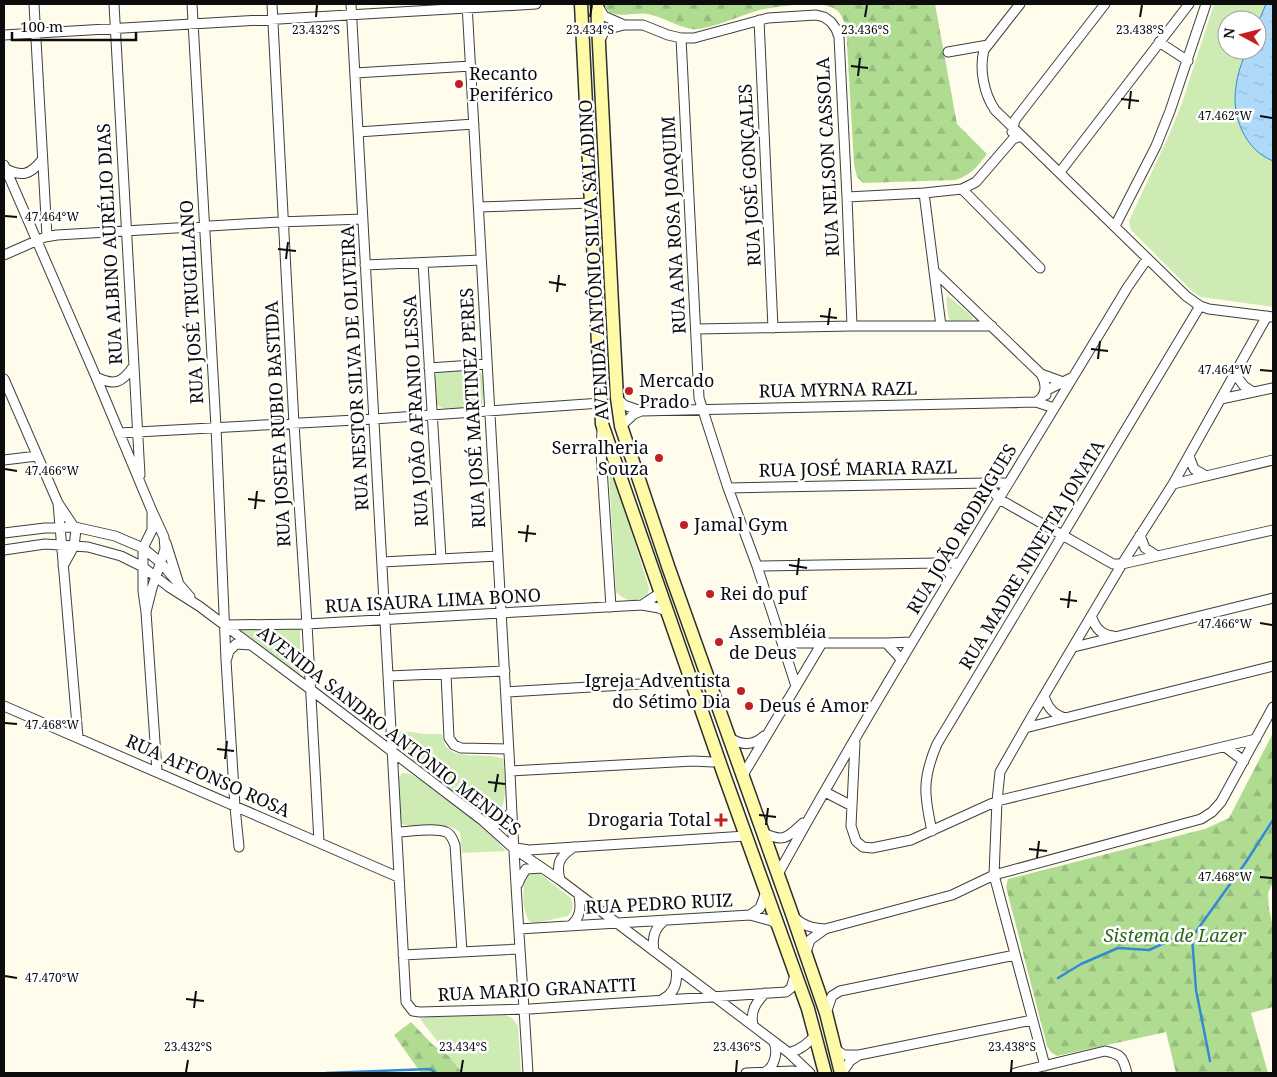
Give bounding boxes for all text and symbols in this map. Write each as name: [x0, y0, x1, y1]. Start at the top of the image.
scale bar: [12, 10, 136, 42]
north arrow: [1217, 10, 1267, 60]
text: 100 m: [20, 16, 63, 36]
text: 23.432°S: [292, 21, 340, 38]
text: 23.434°S: [566, 21, 614, 38]
text: 23.436°S: [841, 21, 889, 38]
text: 23.438°S: [1116, 21, 1164, 38]
text: N: [1218, 27, 1239, 40]
street label: RUA NELSON CASSOLA: [810, 56, 844, 257]
place label: Recanto Periférico: [469, 61, 554, 106]
marker: Recanto Periférico: [453, 78, 465, 90]
street label: RUA JOSÉ GONÇALES: [732, 83, 766, 267]
street label: AVENIDA ANTÔNIO SILVA SALADINO: [573, 99, 613, 421]
text: 47.462°W: [1198, 107, 1252, 124]
street label: RUA ANA ROSA JOAQUIM: [655, 115, 691, 335]
street label: RUA ALBINO AURÉLIO DIAS: [91, 123, 127, 365]
street label: RUA JOSÉ TRUGILLANO: [174, 199, 208, 405]
text: 47.464°W: [25, 208, 79, 225]
street label: RUA NESTOR SILVA DE OLIVEIRA: [335, 224, 373, 511]
street label: RUA JOSÉ MARTINEZ PERES: [454, 287, 490, 529]
street label: RUA JOÃO AFRANIO LESSA: [397, 294, 433, 527]
street label: RUA JOSEFA RUBIO BASTIDA: [259, 300, 295, 548]
text: 47.464°W: [1198, 361, 1252, 378]
place label: Mercado Prado: [639, 368, 714, 413]
street label: RUA MYRNA RAZL: [758, 376, 918, 402]
marker: Mercado Prado: [623, 385, 635, 397]
place label: Serralheria Souza: [552, 435, 649, 480]
street label: RUA MADRE NINETTA JONATA: [953, 435, 1109, 674]
street label: RUA JOÃO RODRIGUES: [901, 439, 1021, 618]
marker: Serralheria Souza: [653, 452, 665, 464]
street label: RUA JOSÉ MARIA RAZL: [758, 454, 958, 482]
text: 47.466°W: [25, 462, 79, 479]
place label: Jamal Gym: [693, 512, 788, 536]
marker: Jamal Gym: [678, 519, 690, 531]
place label: Rei do puf: [720, 581, 808, 605]
street label: RUA ISAURA LIMA BONO: [324, 582, 542, 618]
marker: Rei do puf: [704, 588, 716, 600]
text: 47.466°W: [1198, 615, 1252, 632]
place label: Assembléia de Deus: [729, 619, 827, 664]
street label: AVENIDA SANDRO ANTÔNIO MENDES: [253, 620, 526, 841]
marker: Assembléia de Deus: [713, 636, 725, 648]
place label: Igreja Adventista do Sétimo Dia: [585, 668, 731, 713]
marker: Igreja Adventista do Sétimo Dia: [735, 685, 747, 697]
place label: Deus é Amor: [759, 693, 869, 717]
marker: Deus é Amor: [743, 700, 755, 712]
text: 47.468°W: [25, 716, 79, 733]
street label: RUA AFFONSO ROSA: [123, 728, 295, 822]
place label: Drogaria Total: [588, 807, 711, 831]
marker: Drogaria Total: [715, 814, 727, 826]
text: 47.468°W: [1198, 868, 1252, 885]
street label: RUA PEDRO RUIZ: [584, 887, 733, 919]
park label: Sistema de Lazer: [1104, 923, 1247, 947]
text: 47.470°W: [25, 969, 79, 986]
street label: RUA MARIO GRANATTI: [437, 972, 637, 1006]
text: 23.432°S: [164, 1038, 212, 1055]
text: 23.434°S: [439, 1038, 487, 1055]
text: 23.436°S: [713, 1038, 761, 1055]
text: 23.438°S: [988, 1038, 1036, 1055]

